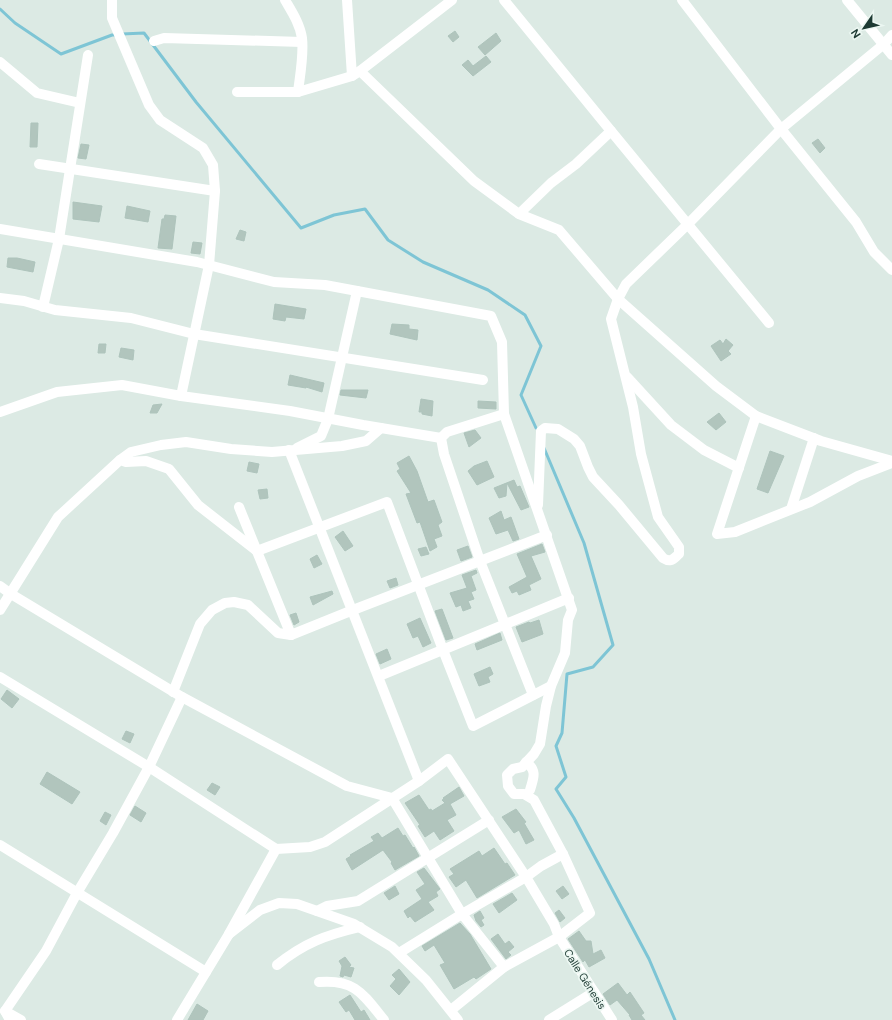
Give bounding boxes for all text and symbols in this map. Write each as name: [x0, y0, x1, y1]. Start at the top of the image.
north arrow: [844, 8, 884, 48]
text: N: [848, 26, 864, 41]
street label: Calle Génesis: [561, 946, 609, 1012]

